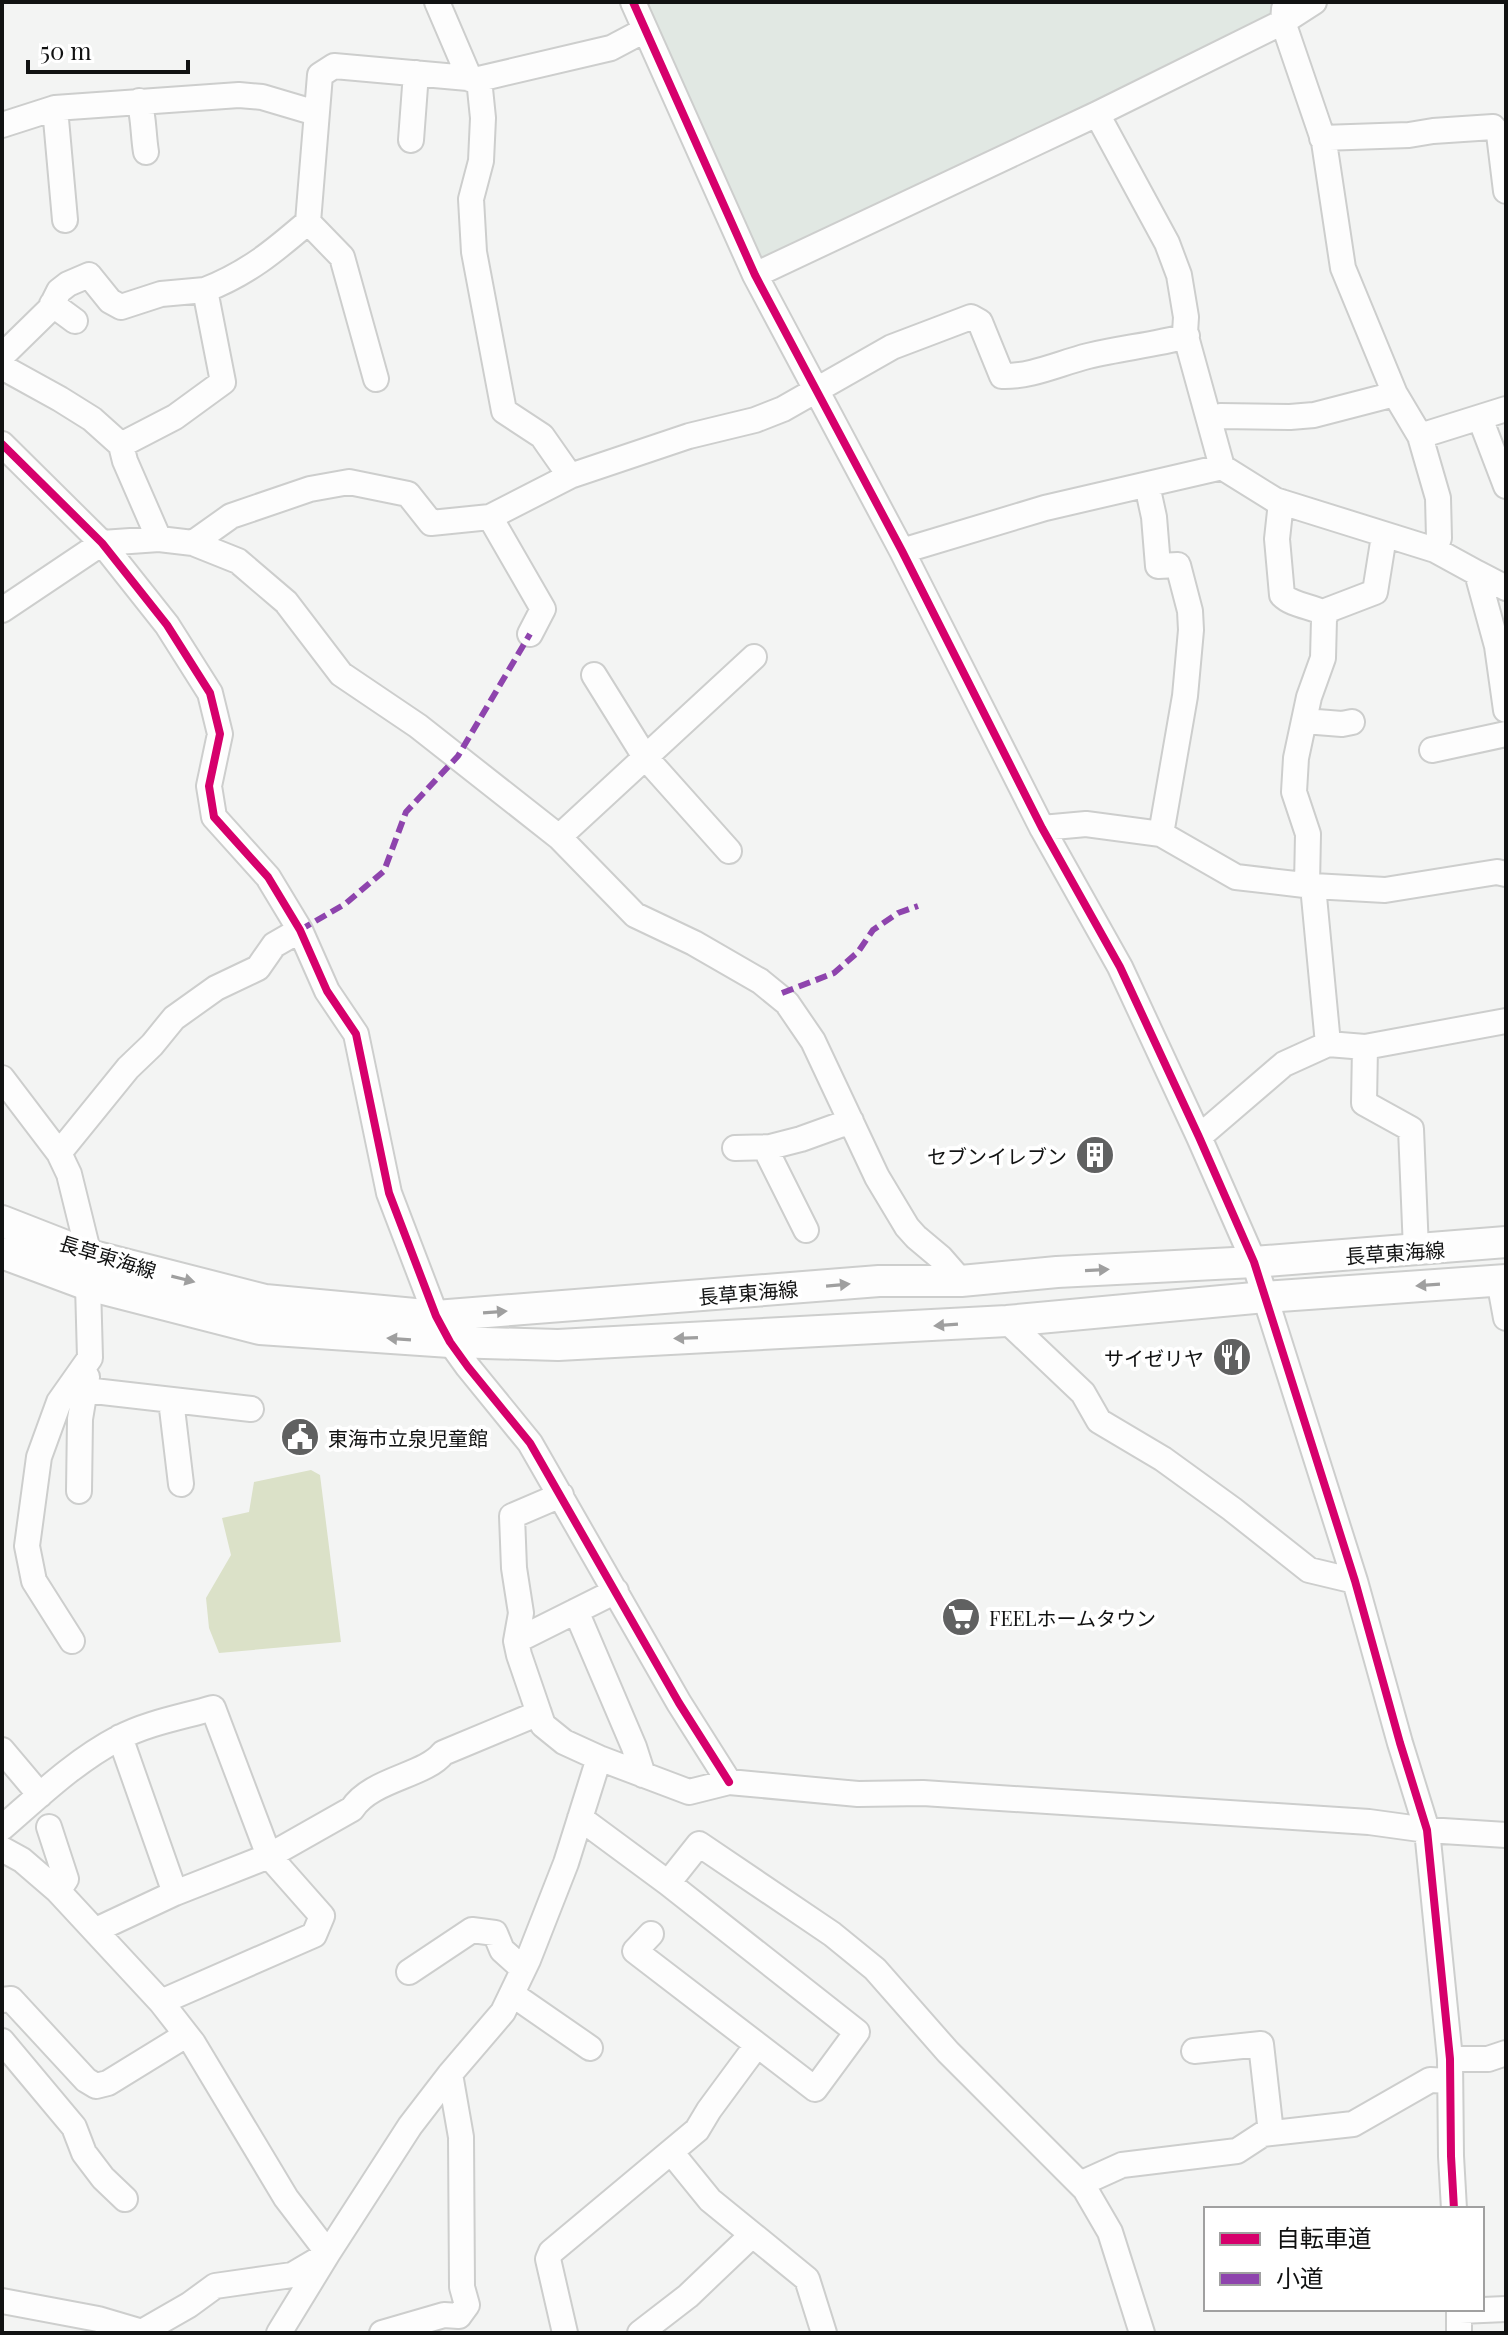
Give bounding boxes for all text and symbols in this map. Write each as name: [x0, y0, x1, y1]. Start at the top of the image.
scale bar: [28, 24, 188, 74]
text: 50 m: [40, 34, 92, 66]
building icon: セブンイレブン: [1074, 1134, 1116, 1176]
place label: セブンイレブン: [927, 1142, 1067, 1169]
street label: 長草東海線: [56, 1228, 160, 1284]
street label: 長草東海線: [1344, 1235, 1446, 1269]
one-way arrow: [1085, 1263, 1110, 1276]
one-way arrow: [170, 1273, 195, 1285]
street label: 長草東海線: [697, 1274, 799, 1310]
one-way arrow: [826, 1278, 851, 1291]
one-way arrow: [1415, 1279, 1440, 1292]
one-way arrow: [483, 1305, 508, 1318]
one-way arrow: [933, 1319, 958, 1332]
one-way arrow: [673, 1331, 698, 1344]
one-way arrow: [386, 1332, 411, 1345]
restaurant icon: サイゼリヤ: [1211, 1336, 1253, 1378]
place label: サイゼリヤ: [1104, 1344, 1204, 1371]
public building icon: 東海市立泉児童館: [279, 1416, 321, 1458]
place label: 東海市立泉児童館: [328, 1424, 488, 1451]
supermarket icon: FEELホームタウン: [940, 1596, 982, 1638]
place label: FEELホームタウン: [989, 1604, 1156, 1631]
legend: [1204, 2207, 1484, 2311]
text: 自転車道: [1276, 2221, 1372, 2253]
text: 小道: [1276, 2261, 1324, 2293]

